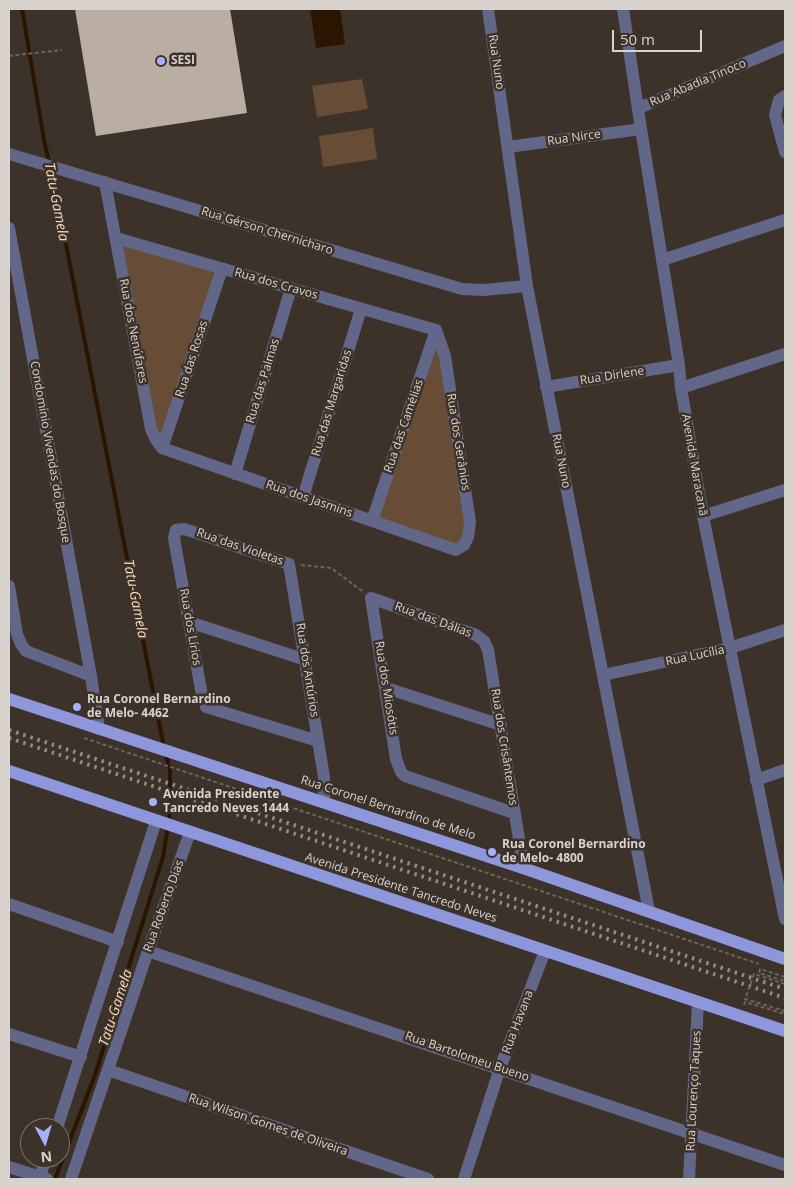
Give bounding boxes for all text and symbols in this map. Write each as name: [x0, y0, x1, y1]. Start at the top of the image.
scale bar: [614, 20, 704, 52]
text: 50 m: [620, 29, 655, 49]
street label: Rua Nuno: [485, 34, 507, 90]
place label: SESI: [171, 54, 195, 68]
marker: SESI: [155, 55, 167, 67]
street label: Rua Abadia Tinoco: [648, 56, 748, 110]
street label: Rua Nirce: [546, 127, 602, 149]
water label: Tatu-Gamela: [40, 161, 72, 243]
street label: Rua Gérson Chernicharo: [199, 204, 335, 258]
street label: Rua dos Cravos: [233, 265, 319, 303]
street label: Rua dos Nenúfares: [116, 277, 150, 385]
street label: Rua das Rosas: [173, 319, 211, 399]
street label: Rua das Palmas: [243, 337, 283, 425]
street label: Rua das Margaridas: [309, 348, 355, 458]
street label: Condomínio Vivendas do Bosque: [27, 360, 73, 544]
street label: Rua Dirlene: [579, 364, 645, 388]
street label: Rua das Camélias: [381, 377, 427, 475]
street label: Rua dos Gerânios: [443, 392, 473, 492]
street label: Avenida Maracanã: [678, 413, 710, 517]
street label: Rua Nuno: [549, 432, 573, 490]
street label: Rua dos Jasmins: [264, 477, 354, 521]
street label: Rua das Violetas: [195, 525, 285, 569]
water label: Tatu-Gamela: [119, 558, 151, 640]
street label: Rua dos Lírios: [176, 587, 204, 667]
street label: Rua das Dálias: [392, 599, 474, 641]
street label: Rua dos Antúrios: [292, 622, 322, 718]
street label: Rua dos Miosótis: [371, 640, 401, 736]
street label: Rua Lucília: [664, 643, 726, 669]
street label: Rua dos Crisântemos: [488, 687, 520, 807]
place label: Rua Coronel Bernardino de Melo- 4462: [87, 693, 231, 721]
marker: Rua Coronel Bernardino de Melo- 4462: [71, 701, 83, 713]
street label: Rua Coronel Bernardino de Melo: [299, 773, 477, 843]
place label: Avenida Presidente Tancredo Neves 1444: [163, 788, 289, 816]
marker: Avenida Presidente Tancredo Neves 1444: [147, 796, 159, 808]
place label: Rua Coronel Bernardino de Melo- 4800: [502, 838, 646, 866]
marker: Rua Coronel Bernardino de Melo- 4800: [486, 846, 498, 858]
street label: Avenida Presidente Tancredo Neves: [303, 850, 499, 926]
street label: Rua Roberto Dias: [141, 858, 187, 954]
water label: Tatu-Gamela: [96, 967, 136, 1049]
street label: Rua Havana: [499, 988, 537, 1056]
street label: Rua Bartolomeu Bueno: [403, 1029, 531, 1085]
street label: Rua Lourenço Taques: [684, 1030, 704, 1152]
street label: Rua Wilson Gomes de Oliveira: [186, 1091, 350, 1159]
north arrow: [20, 1118, 70, 1168]
text: N: [40, 1147, 53, 1167]

